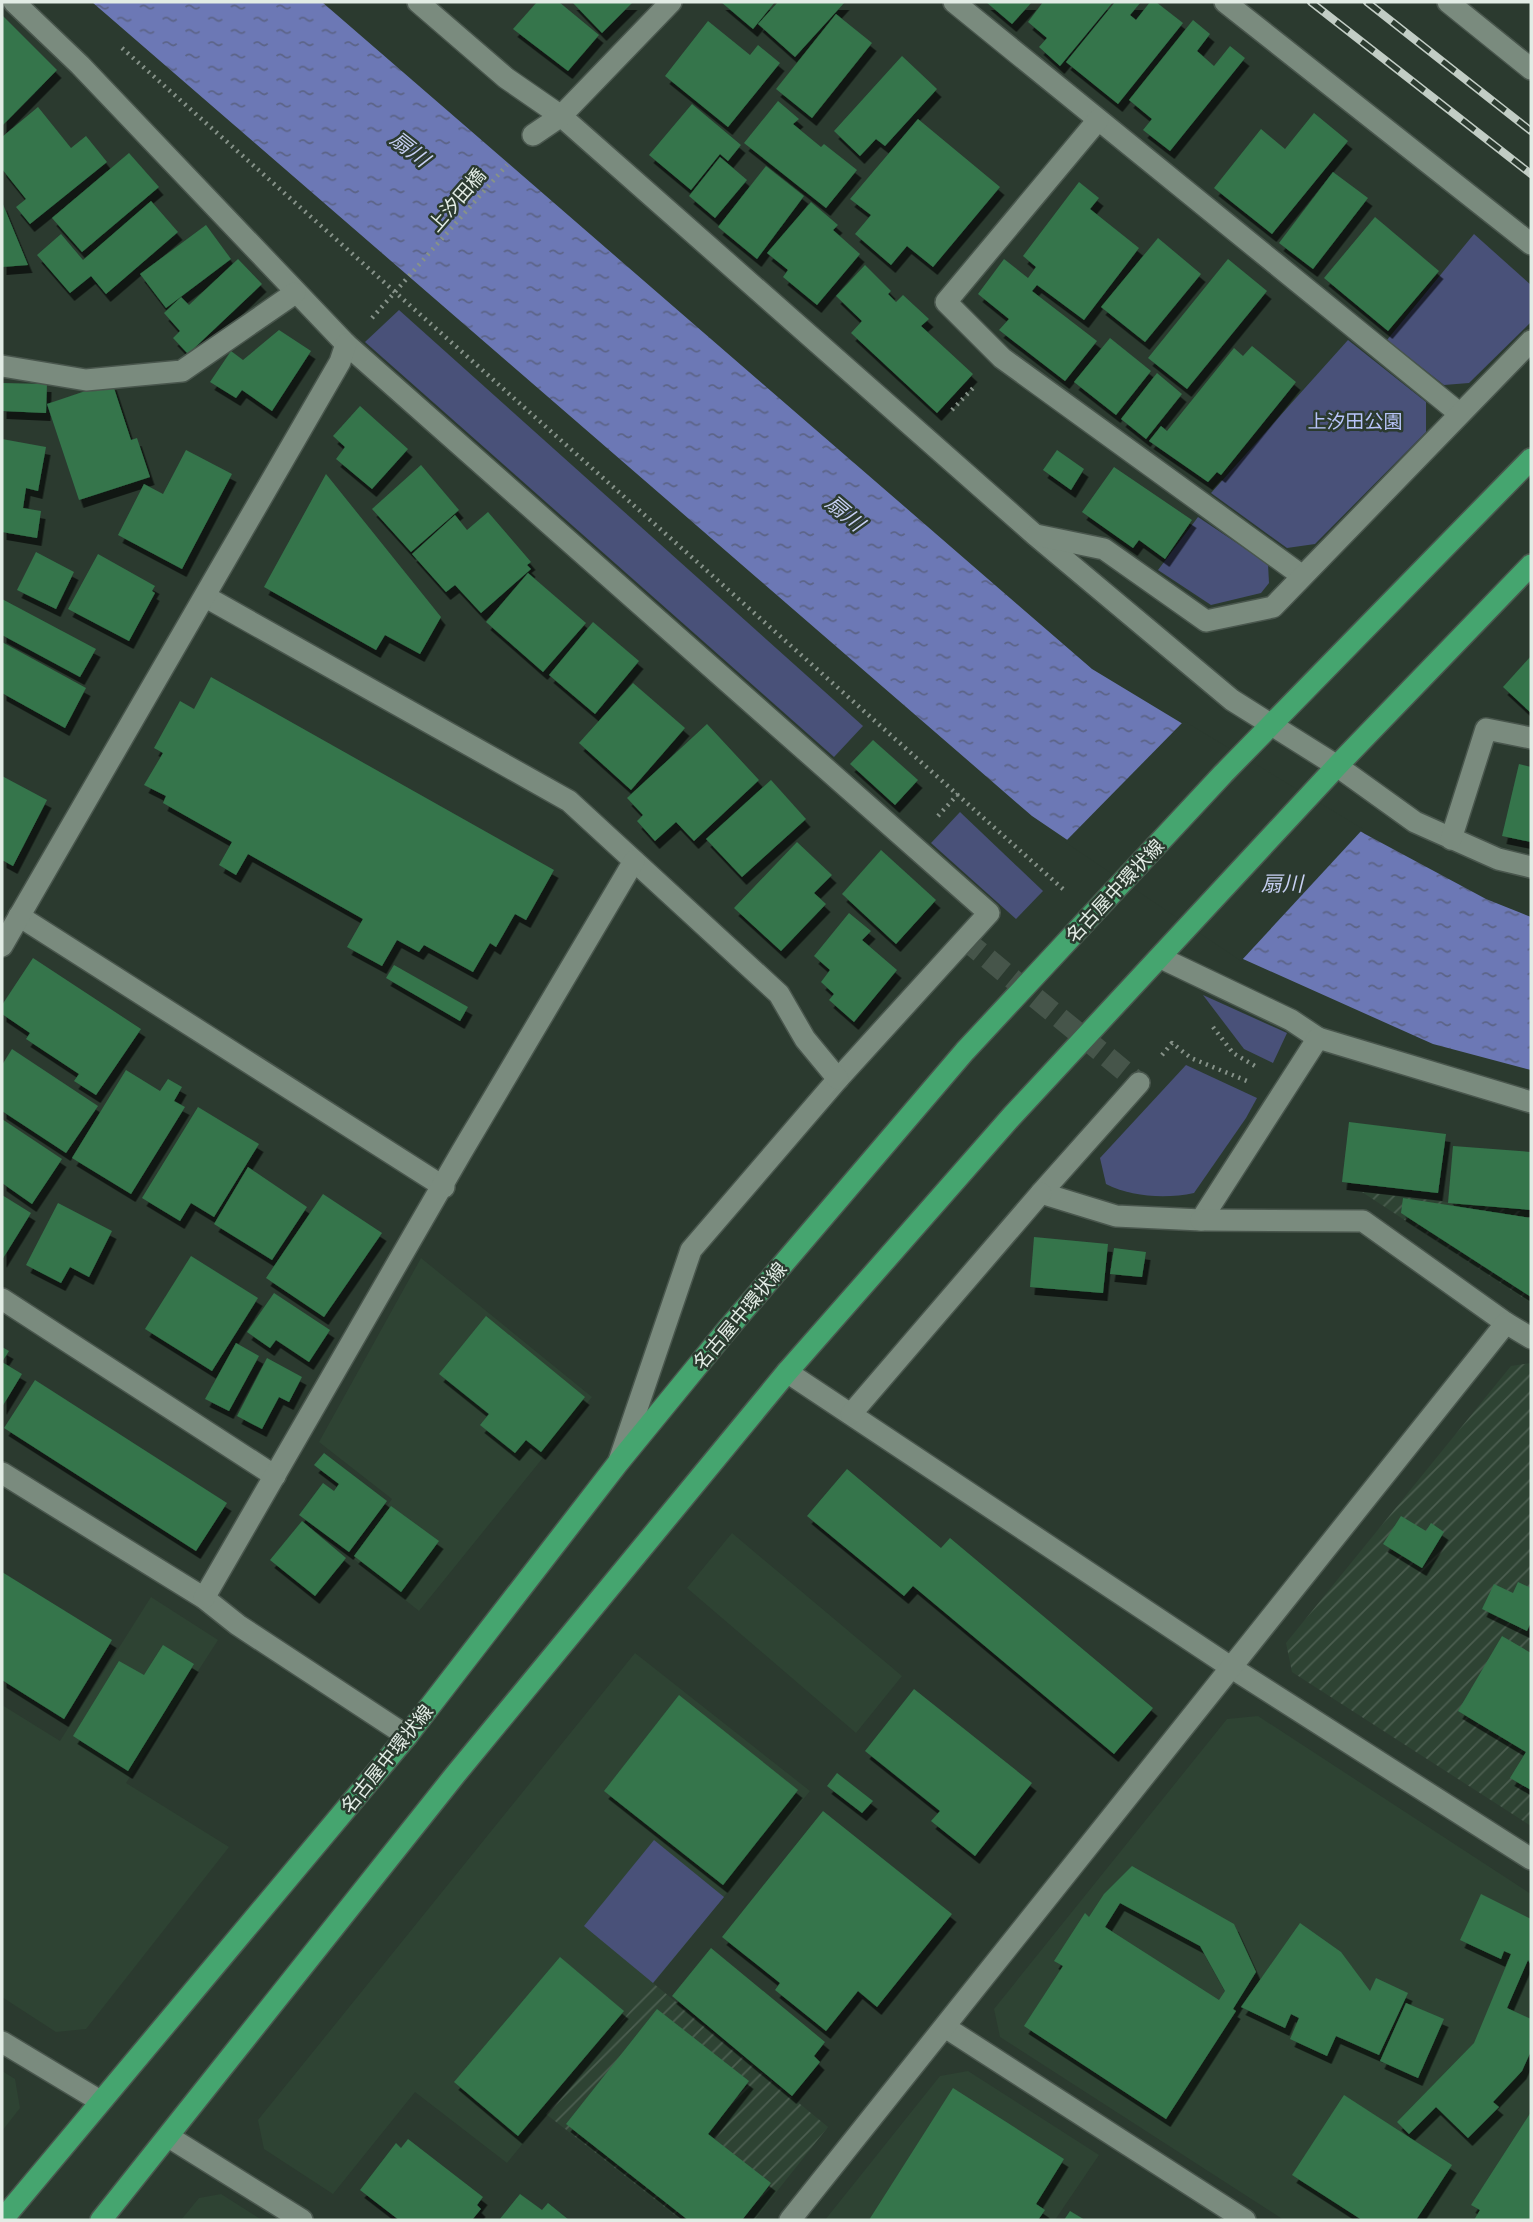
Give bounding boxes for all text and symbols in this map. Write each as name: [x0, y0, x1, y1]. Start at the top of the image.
water label: 扇川: [386, 126, 436, 173]
street label: 上汐田橋: [423, 164, 491, 236]
park label: 上汐田公園: [1307, 410, 1403, 433]
water label: 扇川: [821, 490, 871, 537]
street label: 名古屋中環状線: [1061, 835, 1169, 947]
water label: 扇川: [1261, 871, 1305, 896]
street label: 名古屋中環状線: [688, 1258, 792, 1374]
street label: 名古屋中環状線: [336, 1700, 438, 1818]

